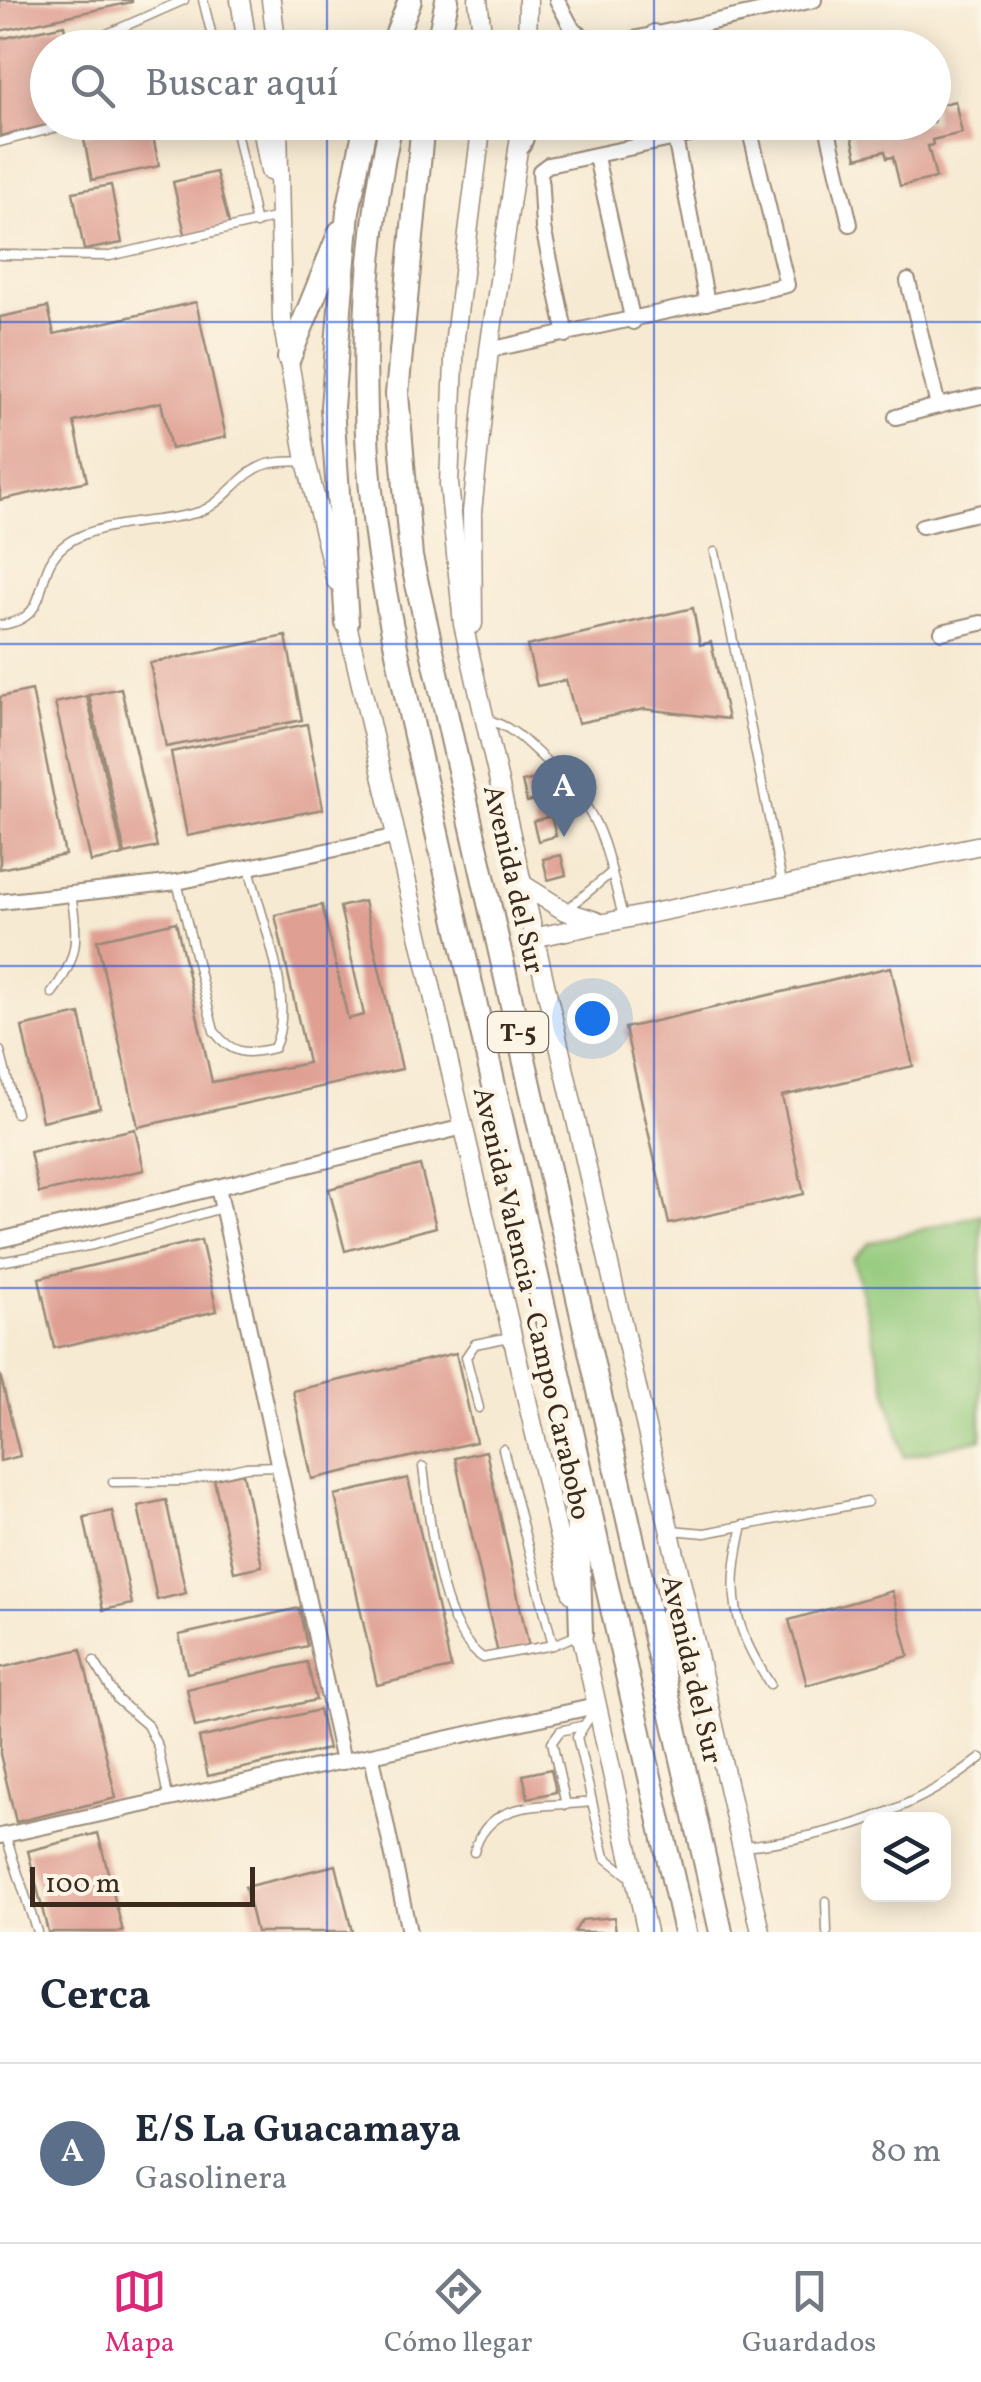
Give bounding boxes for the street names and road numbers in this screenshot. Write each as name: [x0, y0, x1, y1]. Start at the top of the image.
street label: Avenida del Sur: [472, 781, 553, 978]
road number: T-5: [488, 1012, 548, 1052]
street label: Avenida Valencia - Campo Carabobo: [462, 1083, 599, 1524]
street label: Avenida del Sur: [650, 1571, 731, 1768]

